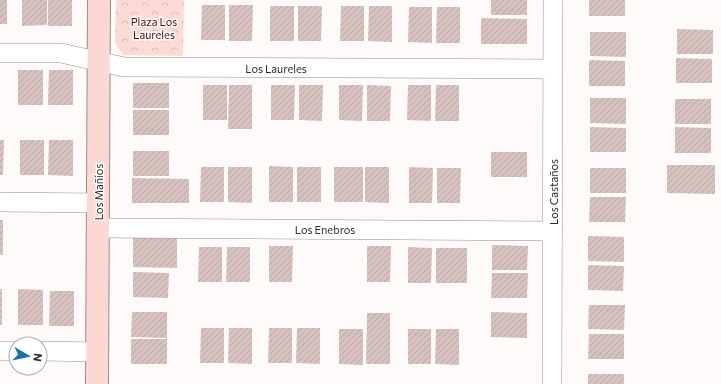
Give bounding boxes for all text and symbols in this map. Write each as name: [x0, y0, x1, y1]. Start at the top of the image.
park label: Plaza Los Laureles: [131, 15, 177, 41]
street label: Los Laureles: [245, 62, 307, 75]
street label: Los Castaños: [547, 159, 560, 225]
street label: Los Mañíos: [92, 164, 105, 220]
street label: Los Enebros: [295, 223, 355, 236]
north arrow: [8, 336, 48, 376]
text: N: [31, 353, 45, 363]

